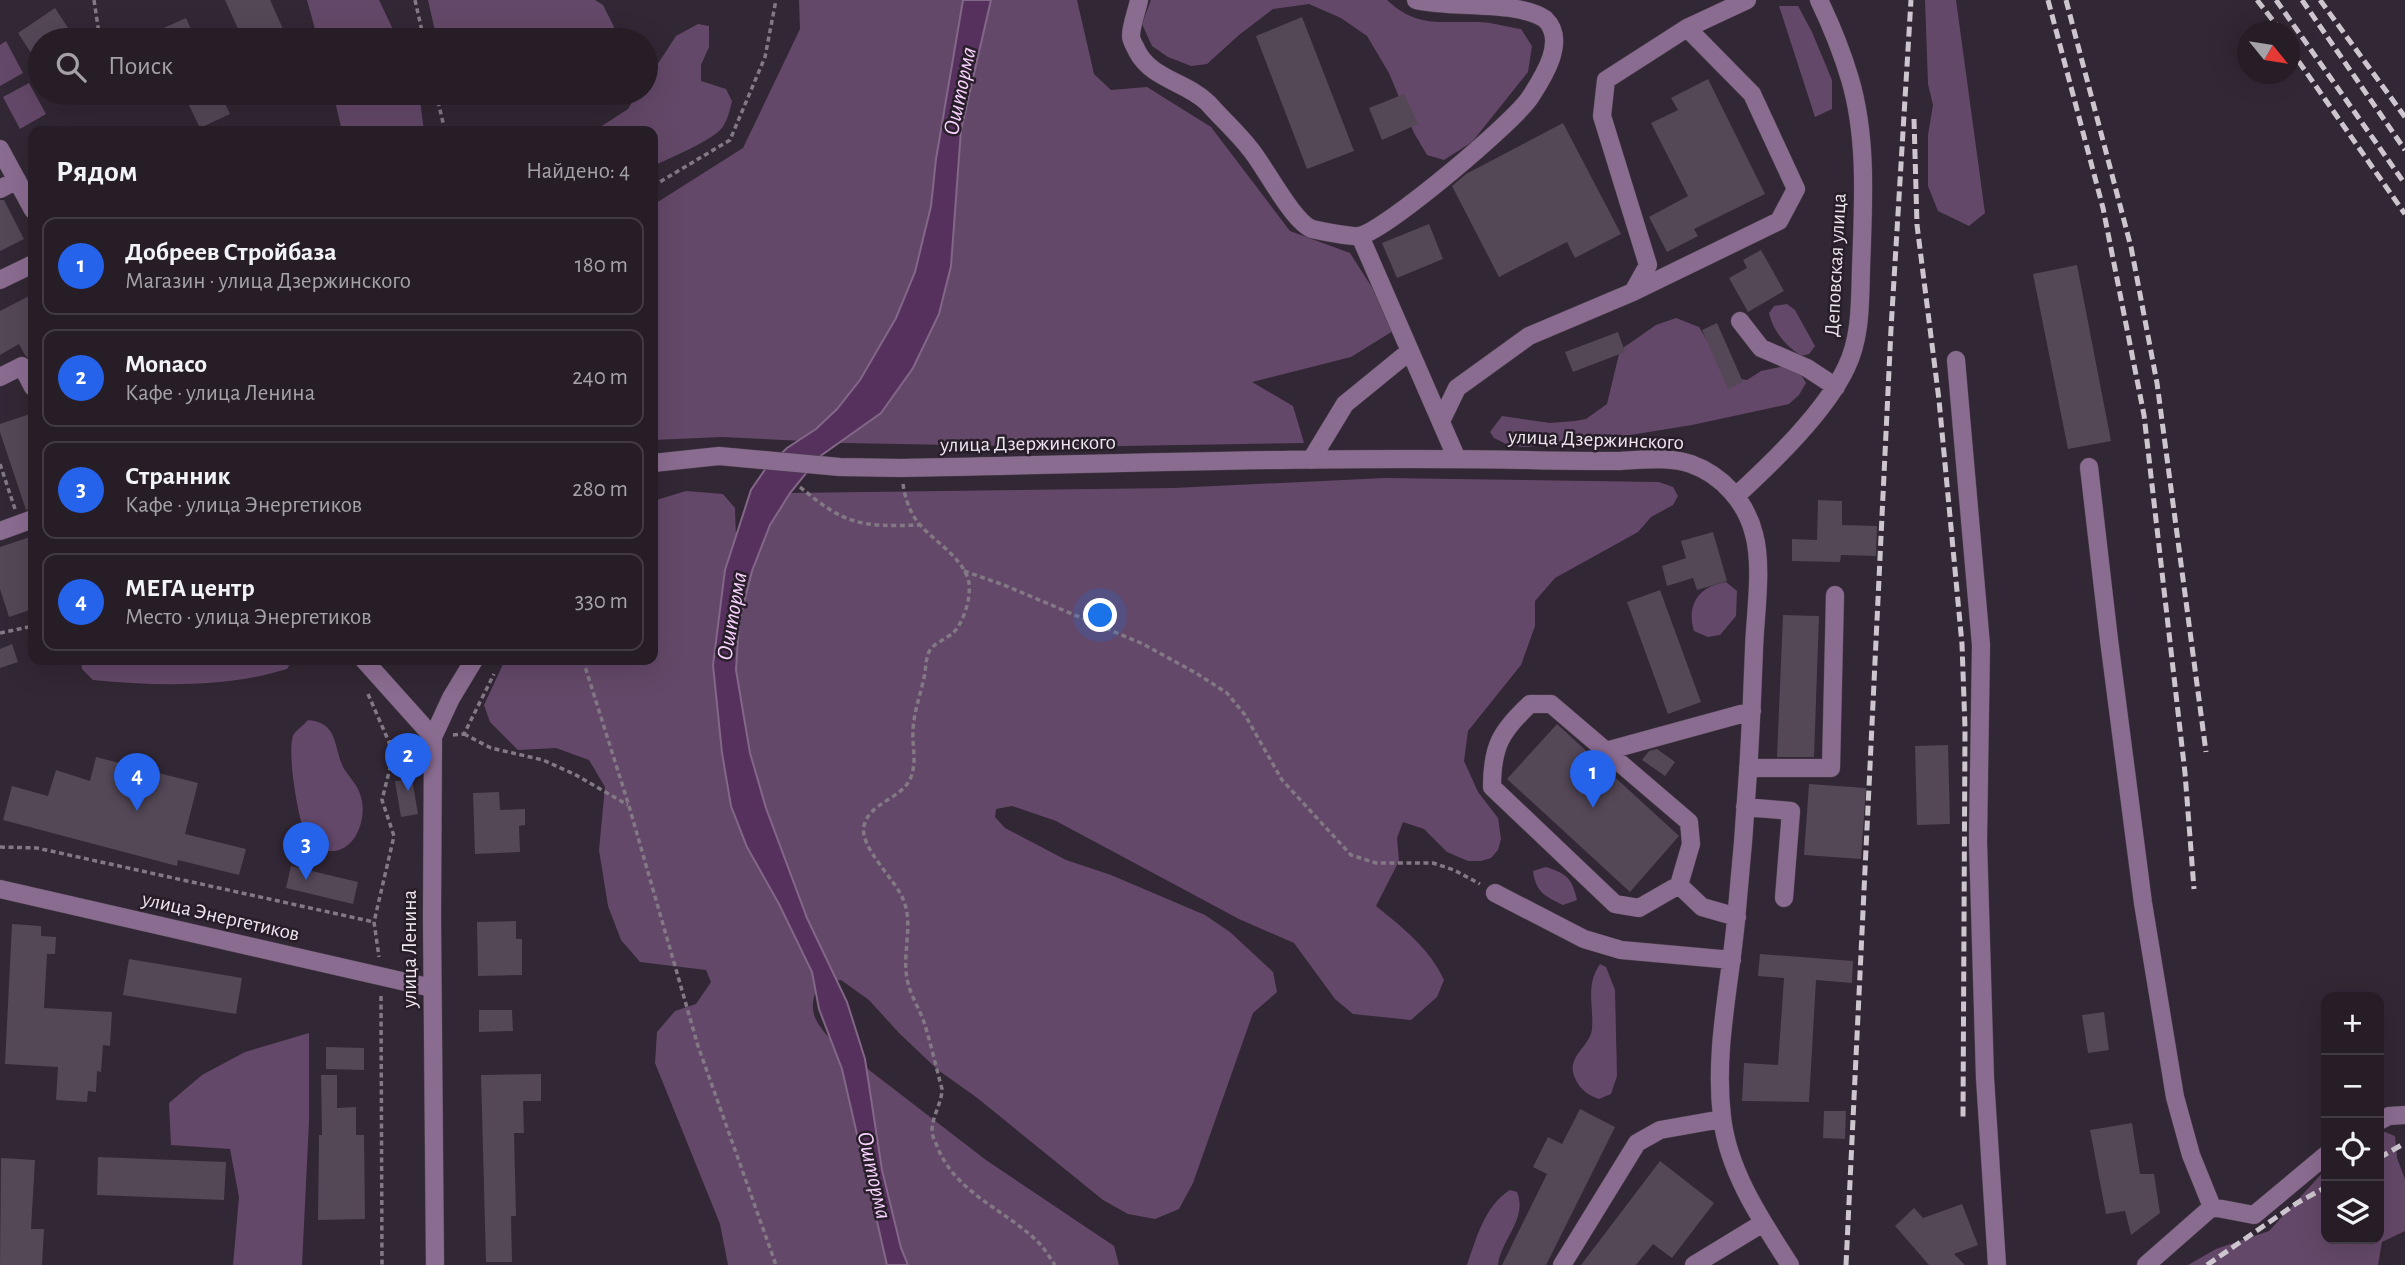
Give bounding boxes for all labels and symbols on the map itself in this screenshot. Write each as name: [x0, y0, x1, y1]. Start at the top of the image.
north arrow: [2237, 21, 2300, 84]
water label: Ошторма: [940, 45, 981, 137]
street label: Деповская улица: [1821, 192, 1850, 338]
street label: улица Дзержинского: [1507, 426, 1684, 453]
street label: улица Дзержинского: [939, 431, 1116, 456]
water label: Ошторма: [713, 570, 752, 662]
your location: [1083, 598, 1117, 632]
pin: 2: [385, 733, 431, 791]
pin: 1: [1570, 750, 1616, 808]
pin: 4: [114, 753, 160, 811]
pin: 3: [283, 822, 329, 880]
street label: улица Энергетиков: [139, 888, 302, 945]
street label: улица Ленина: [399, 890, 420, 1009]
water label: Ошторма: [852, 1129, 895, 1221]

